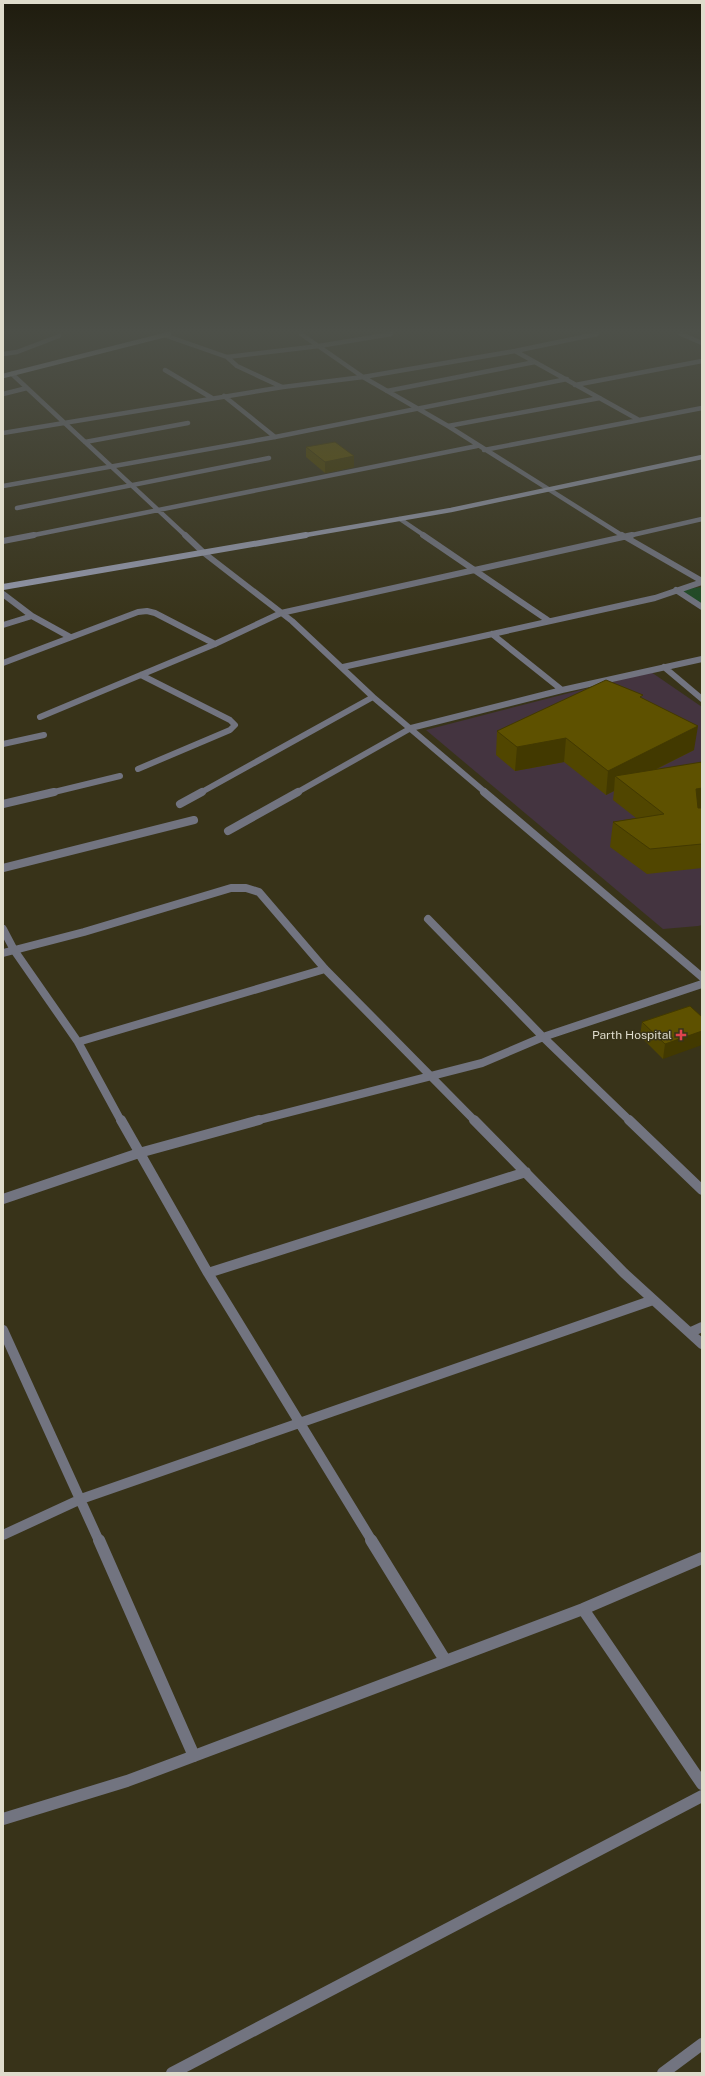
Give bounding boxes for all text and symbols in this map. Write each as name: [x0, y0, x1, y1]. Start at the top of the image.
place label: Parth Hospital: [592, 1028, 672, 1042]
marker: Parth Hospital: [675, 1029, 687, 1041]

